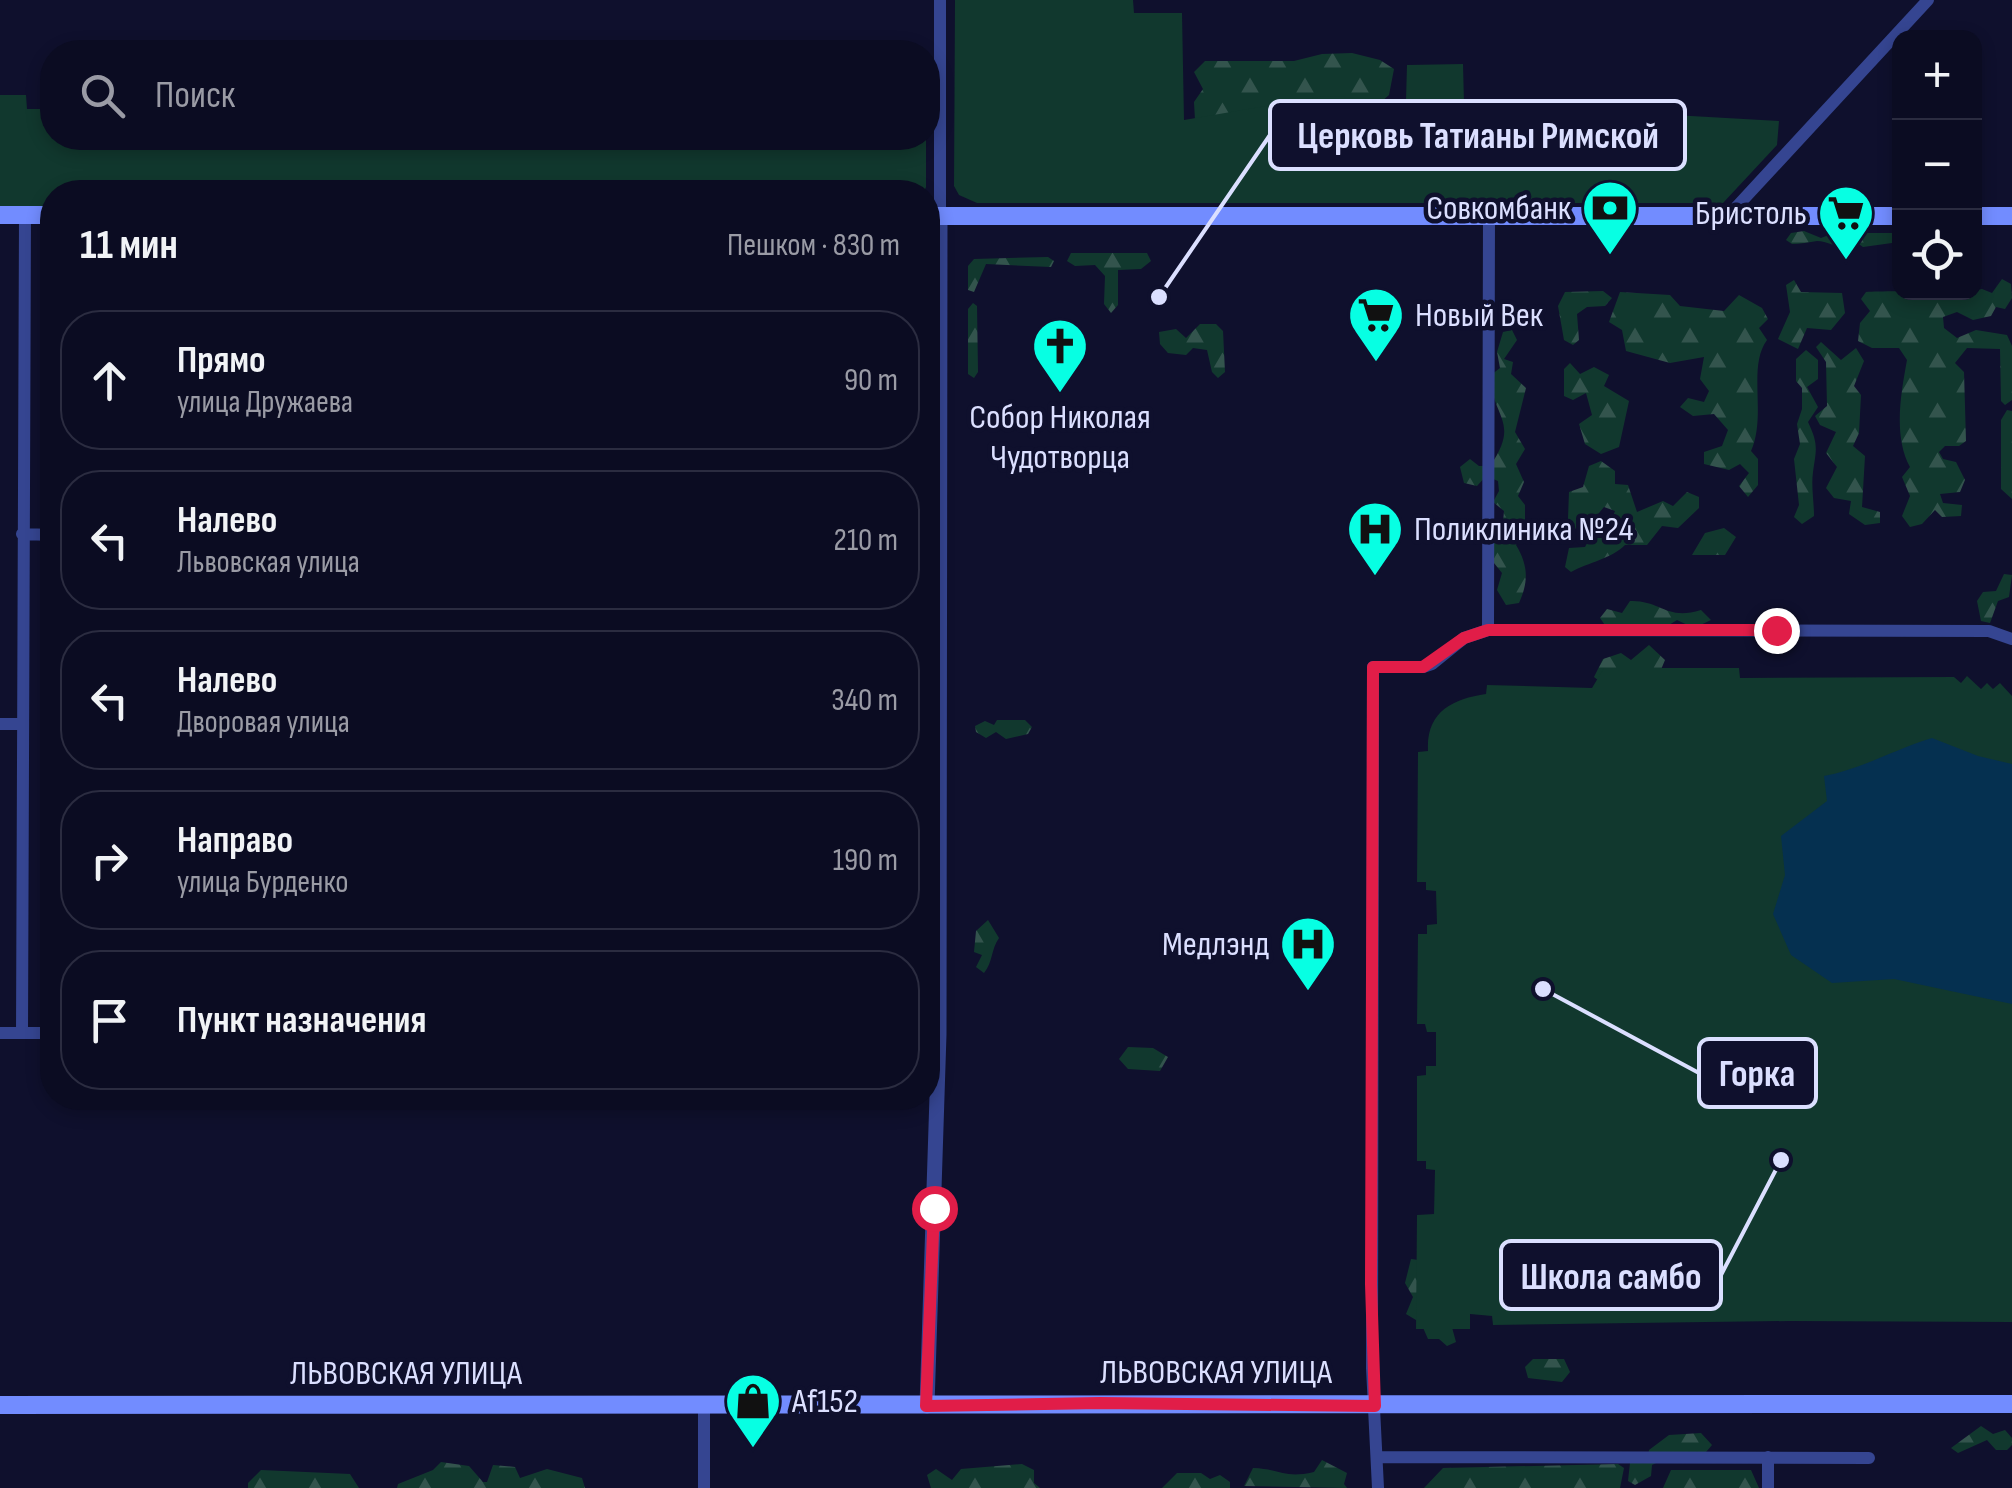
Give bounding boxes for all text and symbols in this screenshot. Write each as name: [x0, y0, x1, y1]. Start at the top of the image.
map controls: [1892, 30, 1982, 300]
button: +: [1892, 30, 1982, 120]
search box: [40, 40, 940, 150]
icon: search: [75, 68, 130, 123]
text: Поиск: [155, 73, 235, 118]
callout: Церковь Татианы Римской: [1270, 101, 1685, 169]
text: Церковь Татианы Римской: [1297, 114, 1659, 159]
button: −: [1892, 120, 1982, 210]
bank icon: Совкомбанк: [1580, 178, 1640, 257]
supermarket icon: Бристоль: [1816, 183, 1876, 262]
place label: Совкомбанк: [1426, 187, 1572, 230]
place label: Бристоль: [1695, 192, 1807, 235]
button: locate: [1892, 210, 1982, 300]
text: 11 мин: [80, 220, 178, 271]
text: Пешком · 830 m: [727, 226, 900, 265]
supermarket icon: Новый Век: [1346, 285, 1406, 364]
place label: Новый Век: [1415, 294, 1544, 337]
church icon: Собор Николая Чудотворца: [1030, 316, 1090, 395]
text: Прямо: [177, 338, 266, 383]
icon: ahead: [82, 353, 137, 408]
text: 90 m: [844, 361, 898, 400]
text: улица Дружаева: [177, 383, 353, 422]
place label: Собор Николая Чудотворца: [969, 396, 1151, 479]
text: Налево: [177, 498, 277, 543]
hospital icon: Поликлиника №24: [1345, 499, 1405, 578]
place label: Поликлиника №24: [1414, 508, 1633, 551]
icon: left: [82, 513, 137, 568]
text: 210 m: [834, 521, 898, 560]
text: Львовская улица: [177, 543, 360, 582]
route end: [1754, 608, 1800, 654]
text: Налево: [177, 658, 277, 703]
icon: left: [82, 673, 137, 728]
text: 340 m: [831, 681, 898, 720]
text: Дворовая улица: [177, 703, 350, 742]
text: Направо: [177, 818, 293, 863]
icon: right: [82, 833, 137, 888]
text: 190 m: [833, 841, 898, 880]
text: улица Бурденко: [177, 863, 349, 902]
hospital icon: Медлэнд: [1278, 914, 1338, 993]
place label: Медлэнд: [1162, 923, 1269, 966]
icon: arrive: [82, 993, 137, 1048]
text: Пункт назначения: [177, 998, 426, 1043]
callout: Горка: [1699, 1039, 1816, 1107]
text: Горка: [1719, 1052, 1795, 1097]
route start: [912, 1186, 958, 1232]
callout: Школа самбо: [1501, 1241, 1721, 1309]
text: Школа самбо: [1520, 1255, 1702, 1300]
street label: ЛЬВОВСКАЯ УЛИЦА: [1100, 1351, 1333, 1394]
street label: ЛЬВОВСКАЯ УЛИЦА: [290, 1352, 523, 1395]
shop icon: Af152: [723, 1371, 783, 1450]
place label: Af152: [791, 1380, 858, 1423]

